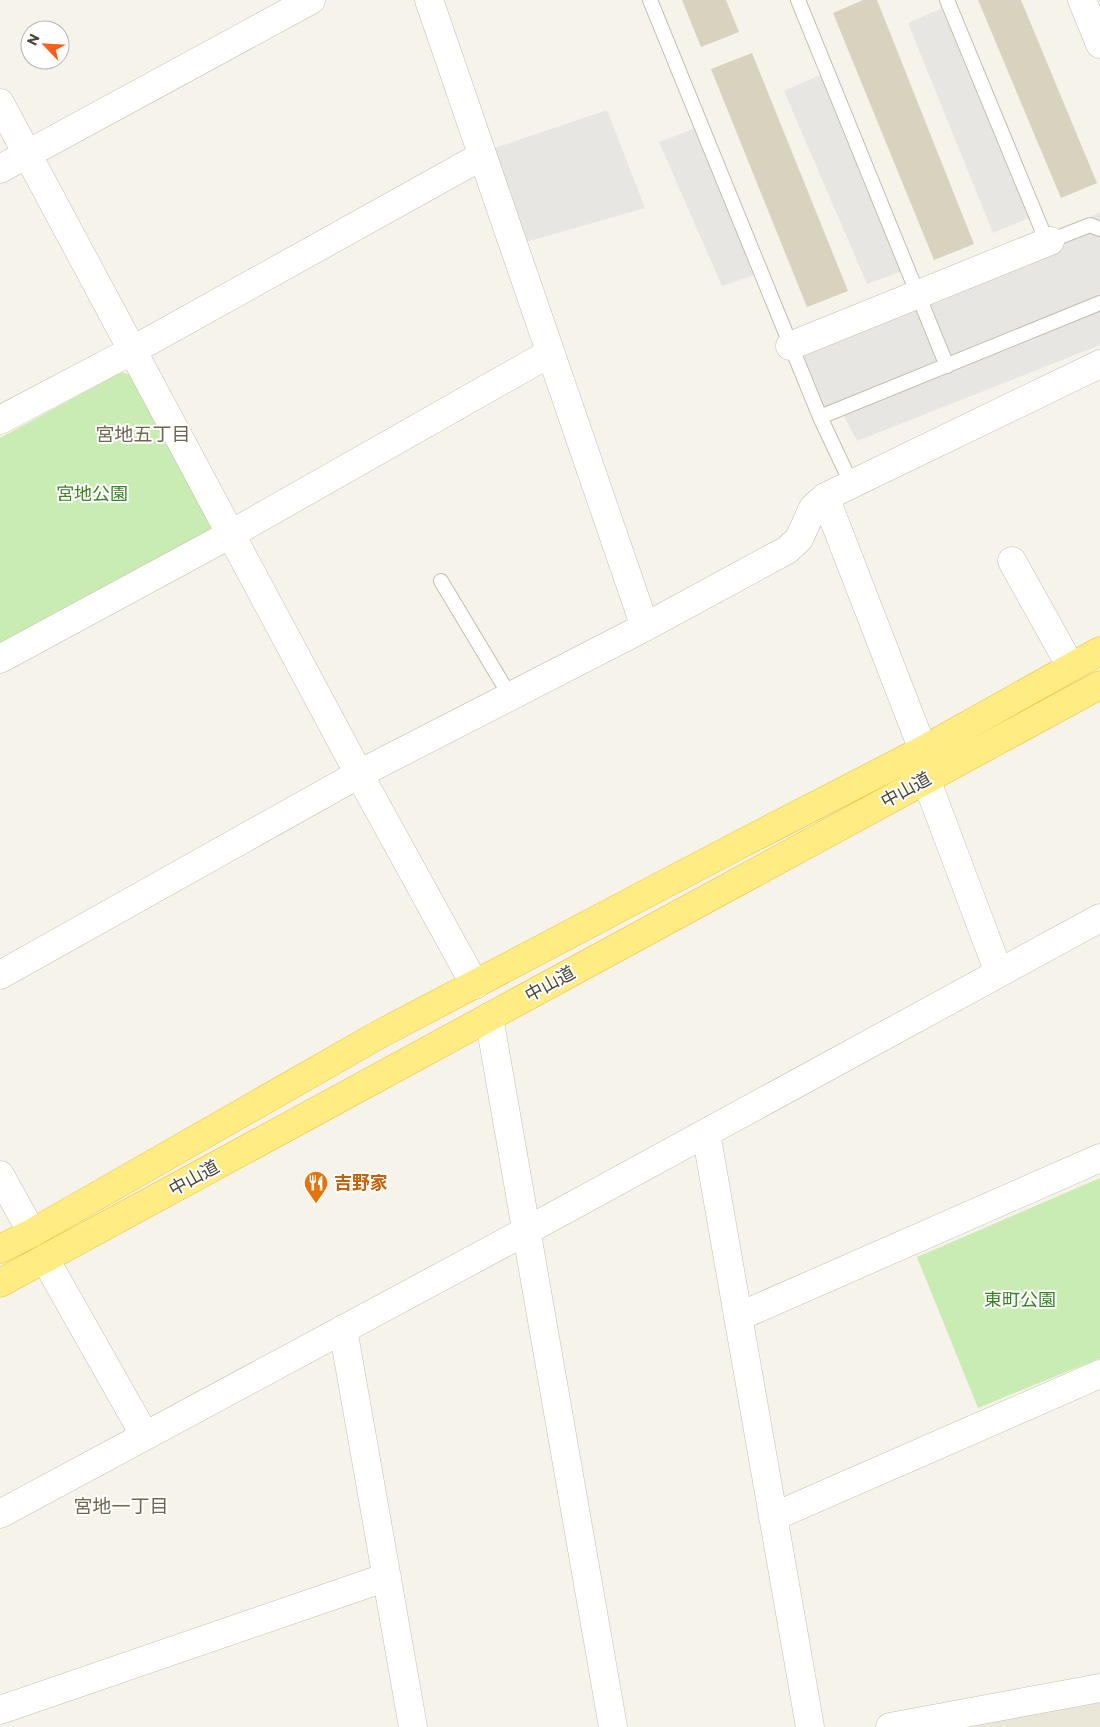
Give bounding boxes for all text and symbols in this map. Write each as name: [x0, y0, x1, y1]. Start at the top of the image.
north arrow: [20, 20, 70, 70]
text: N: [23, 31, 43, 48]
district label: 宮地五丁目: [95, 422, 191, 445]
park label: 宮地公園: [56, 482, 128, 504]
street label: 中山道: [877, 766, 934, 812]
street label: 中山道: [521, 960, 578, 1006]
street label: 中山道: [165, 1154, 222, 1200]
restaurant icon: 吉野家: [303, 1170, 329, 1204]
place label: 吉野家: [334, 1171, 388, 1193]
park label: 東町公園: [984, 1288, 1056, 1310]
district label: 宮地一丁目: [73, 1494, 169, 1517]

